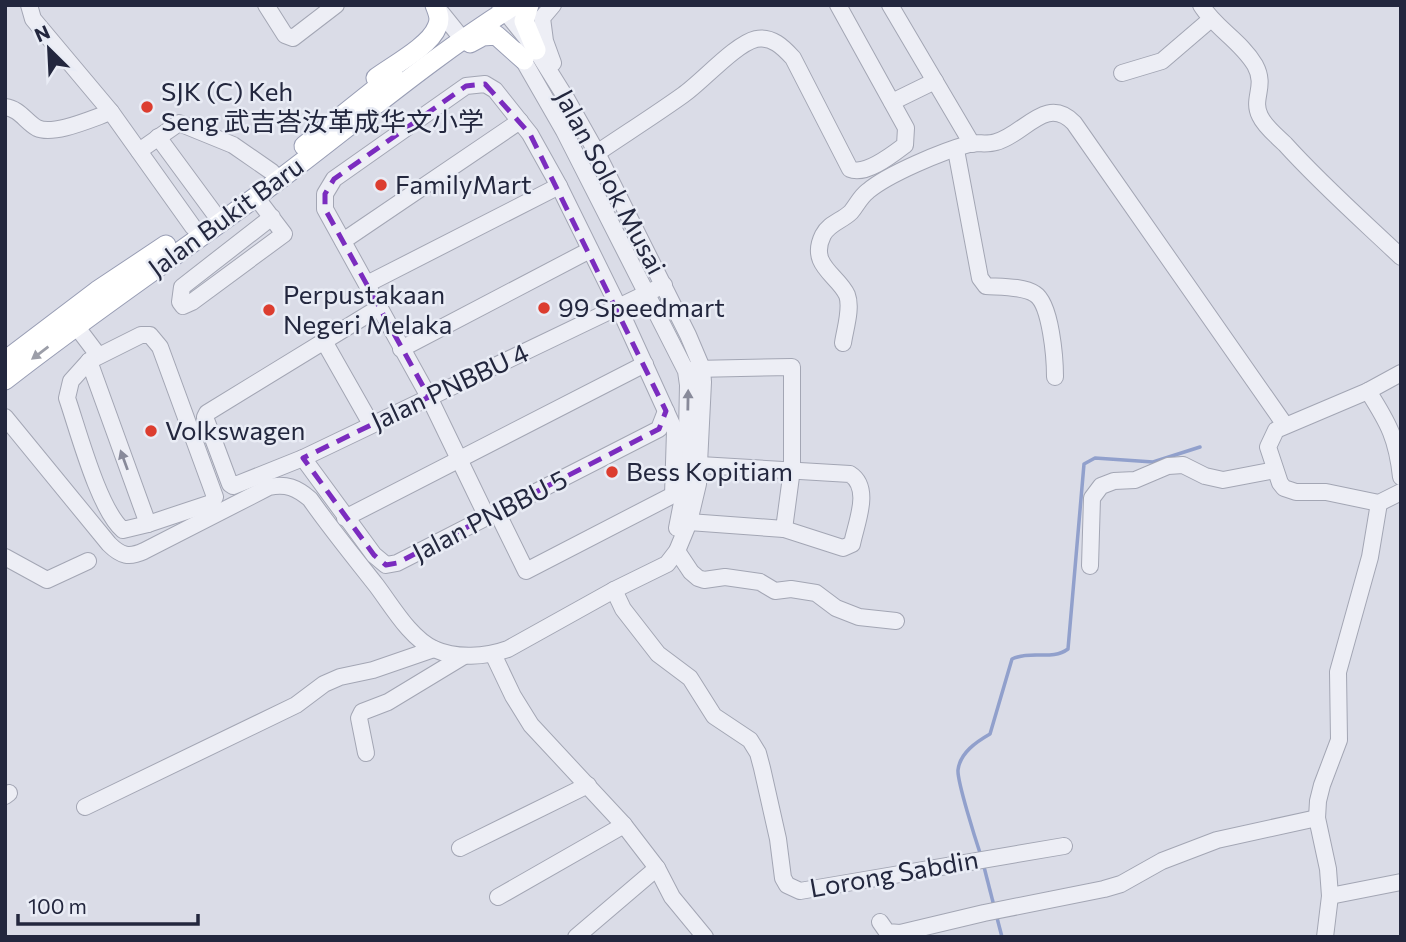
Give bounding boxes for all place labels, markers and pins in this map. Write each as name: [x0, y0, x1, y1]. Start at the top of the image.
place label: SJK (C) Keh Seng 武吉峇汝革成华文小学: [161, 75, 484, 136]
marker: SJK (C) Keh Seng 武吉峇汝革成华文小学: [139, 99, 155, 115]
place label: FamilyMart: [395, 168, 532, 199]
marker: FamilyMart: [373, 177, 389, 193]
place label: Perpustakaan Negeri Melaka: [283, 278, 452, 339]
place label: 99 Speedmart: [558, 291, 725, 322]
marker: 99 Speedmart: [536, 300, 552, 316]
marker: Perpustakaan Negeri Melaka: [261, 302, 277, 318]
place label: Volkswagen: [165, 414, 305, 445]
marker: Volkswagen: [143, 423, 159, 439]
place label: Bess Kopitiam: [626, 455, 793, 486]
marker: Bess Kopitiam: [604, 464, 620, 480]

